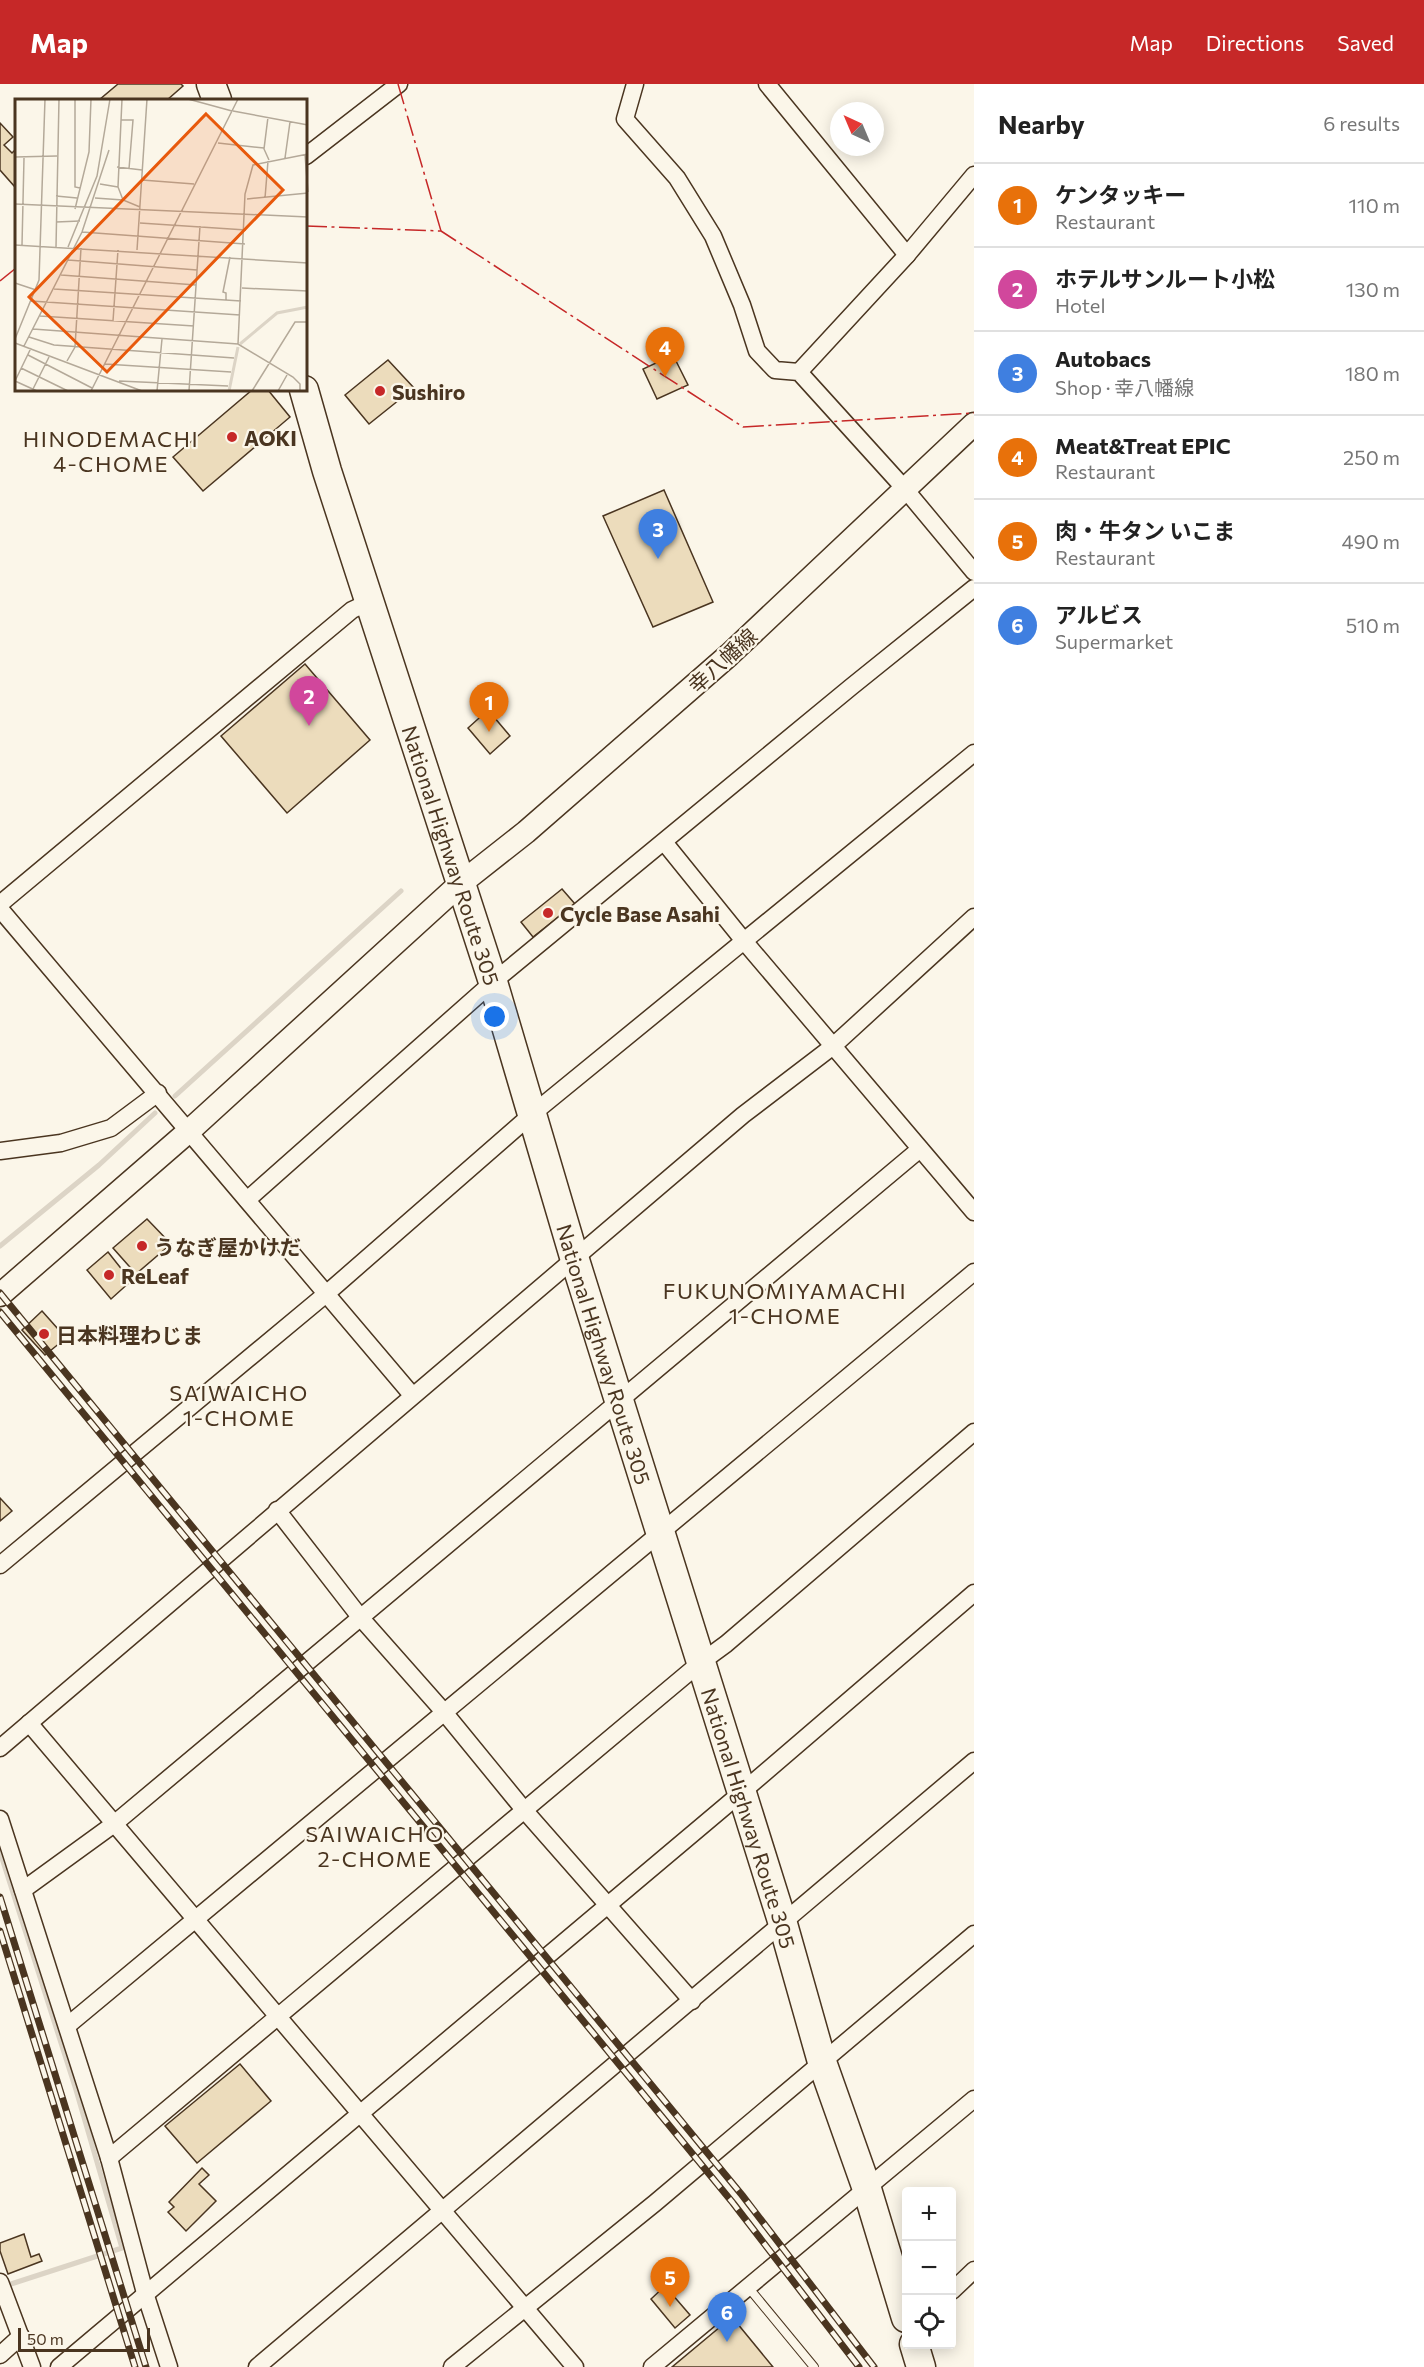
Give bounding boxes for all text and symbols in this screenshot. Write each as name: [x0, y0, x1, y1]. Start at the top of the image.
text: Map: [30, 25, 88, 59]
text: Map: [1130, 30, 1173, 55]
text: Directions: [1206, 30, 1304, 55]
text: Saved: [1337, 30, 1394, 55]
inset map: [15, 99, 308, 392]
north arrow: [830, 102, 884, 156]
text: Nearby: [998, 108, 1085, 139]
text: 6 results: [1323, 111, 1400, 135]
text: ケンタッキー: [1055, 181, 1186, 208]
text: 1: [1013, 193, 1022, 217]
text: 110 m: [1349, 193, 1400, 217]
text: Restaurant: [1055, 209, 1155, 233]
text: ホテルサンルート小松: [1055, 265, 1275, 292]
text: 2: [1012, 277, 1023, 301]
text: 130 m: [1346, 277, 1400, 301]
text: Hotel: [1055, 293, 1105, 317]
pin: 4: [646, 328, 684, 377]
text: Autobacs: [1055, 345, 1151, 372]
text: 3: [1012, 361, 1023, 385]
text: 180 m: [1345, 361, 1400, 385]
text: Shop · 幸八幡線: [1055, 375, 1194, 399]
place label: Sushiro: [392, 379, 465, 404]
marker: Sushiro: [373, 384, 387, 398]
district label: HINODEMACHI 4-CHOME: [23, 425, 199, 477]
place label: AOKI: [244, 425, 297, 450]
marker: AOKI: [225, 430, 239, 444]
text: Meat&Treat EPIC: [1055, 432, 1231, 459]
text: 4: [1011, 445, 1024, 469]
text: 250 m: [1343, 445, 1400, 469]
text: Restaurant: [1055, 459, 1155, 483]
pin: 3: [638, 510, 678, 559]
text: 肉・牛タン いこま: [1055, 517, 1235, 544]
text: 5: [1012, 529, 1023, 553]
text: 490 m: [1342, 529, 1400, 553]
text: Restaurant: [1055, 545, 1155, 569]
text: アルビス: [1055, 601, 1143, 628]
text: 6: [1011, 613, 1024, 637]
text: 510 m: [1346, 613, 1400, 637]
street label: 幸八幡線: [682, 623, 762, 697]
text: Supermarket: [1055, 629, 1173, 653]
pin: 2: [290, 676, 328, 726]
pin: 1: [470, 682, 508, 732]
street label: National Highway Route 305: [398, 722, 506, 988]
place label: Cycle Base Asahi: [560, 901, 720, 926]
marker: Cycle Base Asahi: [541, 906, 555, 920]
your location: [480, 1002, 509, 1031]
street label: National Highway Route 305: [553, 1221, 657, 1487]
place label: うなぎ屋かけだ: [154, 1234, 301, 1259]
marker: うなぎ屋かけだ: [135, 1239, 149, 1253]
place label: ReLeaf: [121, 1263, 189, 1288]
marker: ReLeaf: [102, 1268, 116, 1282]
district label: FUKUNOMIYAMACHI 1-CHOME: [663, 1277, 907, 1329]
place label: 日本料理わじま: [56, 1322, 203, 1347]
marker: 日本料理わじま: [37, 1327, 51, 1341]
district label: SAIWAICHO 1-CHOME: [169, 1379, 309, 1431]
street label: National Highway Route 305: [697, 1685, 802, 1951]
district label: SAIWAICHO 2-CHOME: [305, 1820, 445, 1872]
map controls: [902, 2187, 956, 2349]
button: +: [902, 2187, 956, 2241]
button: −: [902, 2241, 956, 2295]
pin: 5: [650, 2258, 690, 2307]
pin: 6: [708, 2292, 746, 2342]
button: locate: [902, 2295, 956, 2349]
scale bar: [18, 2325, 150, 2352]
text: 50 m: [27, 2329, 64, 2348]

